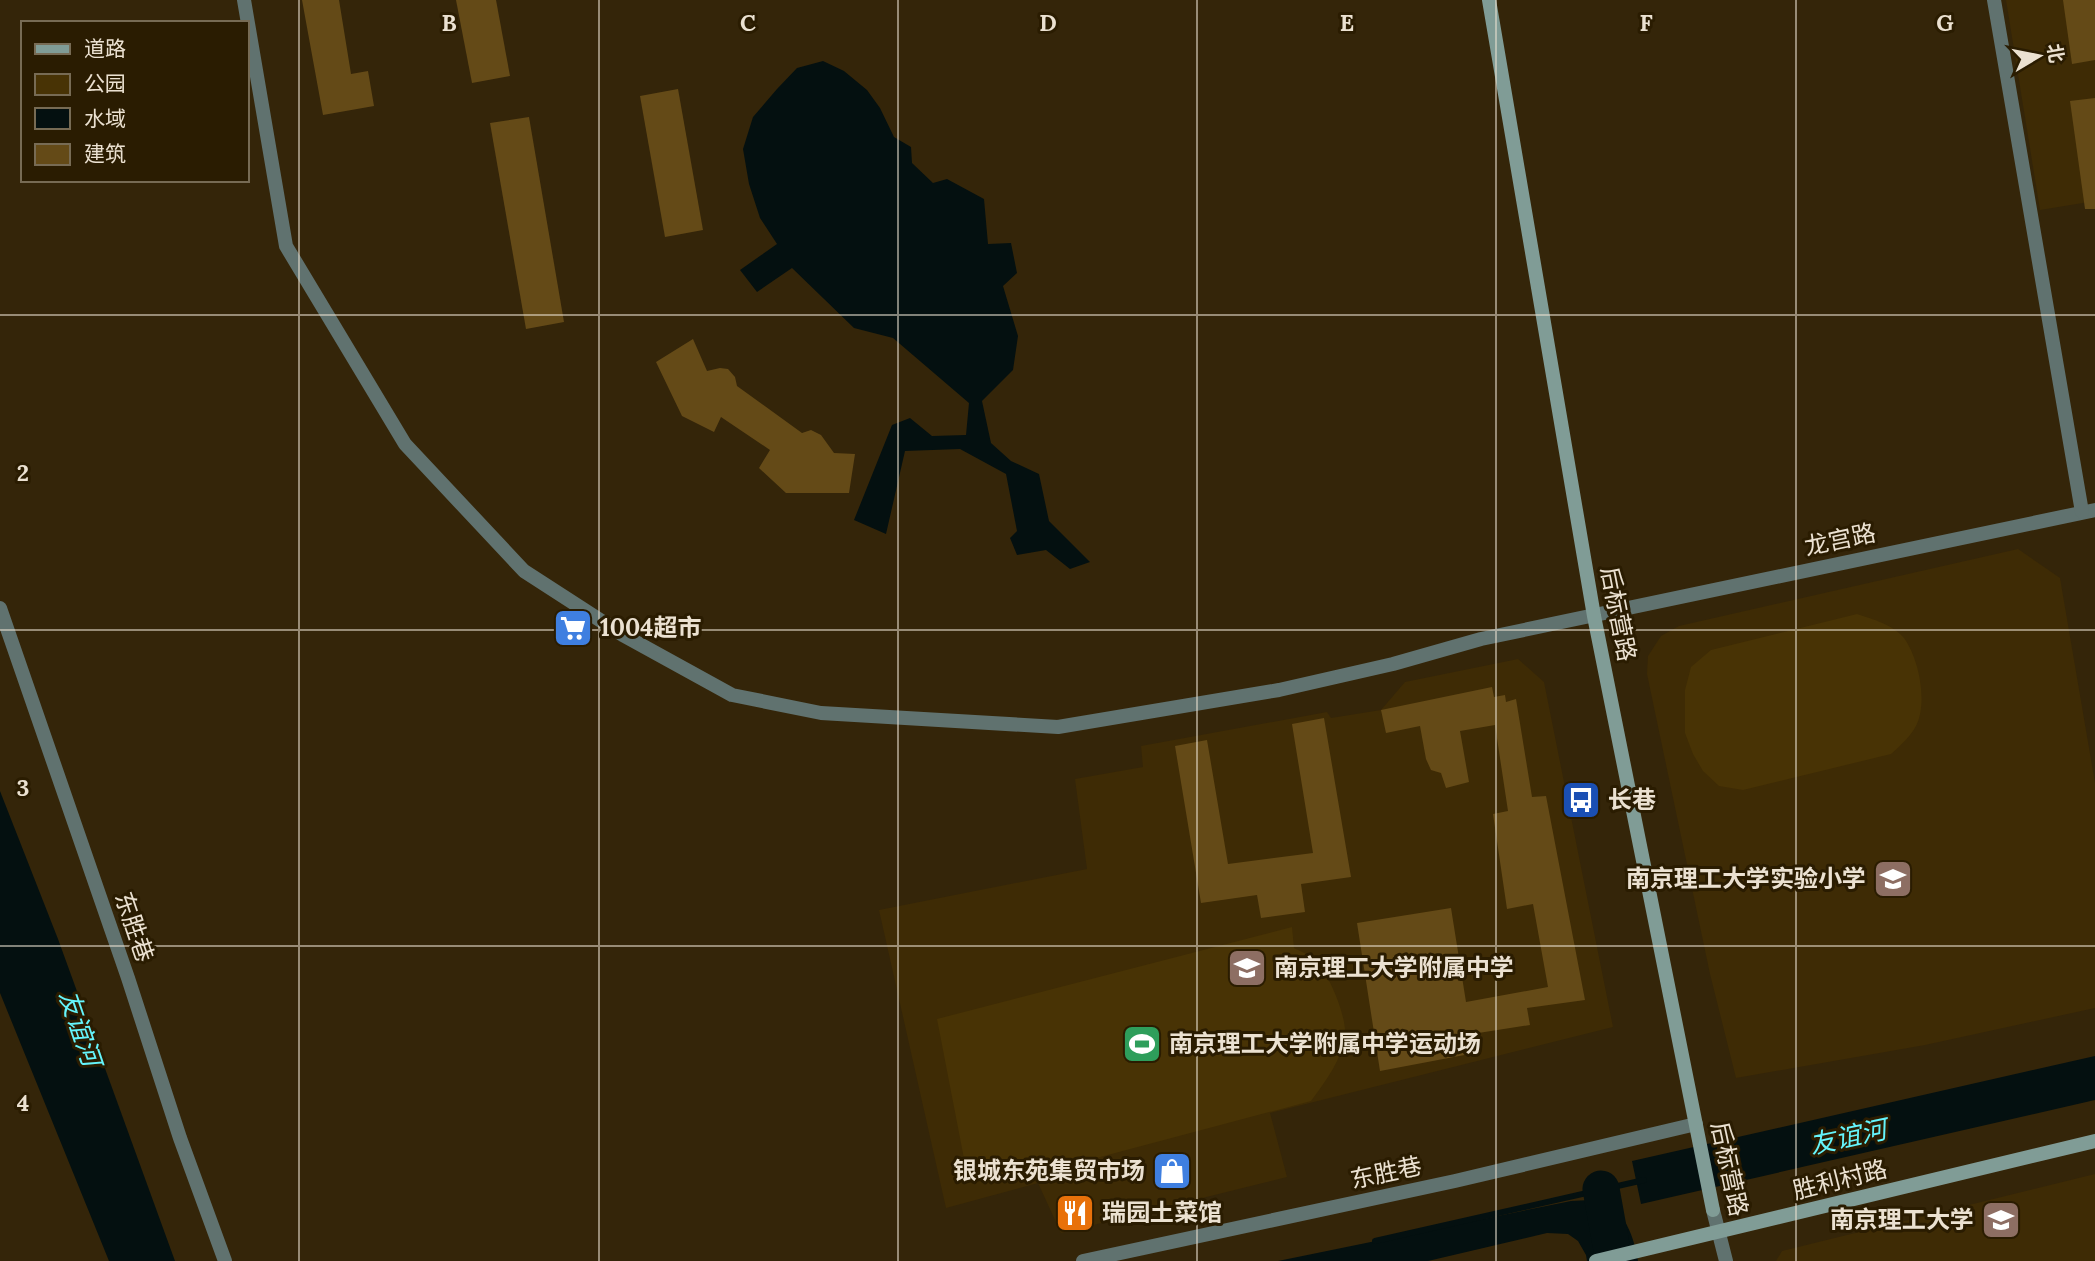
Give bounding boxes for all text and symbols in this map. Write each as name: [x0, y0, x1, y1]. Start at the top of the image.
text: B: [441, 8, 457, 37]
text: C: [740, 8, 756, 37]
text: D: [1039, 8, 1057, 37]
text: E: [1340, 8, 1354, 37]
text: F: [1639, 8, 1653, 37]
text: G: [1936, 8, 1954, 37]
legend: [21, 21, 248, 182]
north arrow: [2004, 21, 2074, 91]
text: 道路: [84, 35, 126, 62]
text: 北: [2042, 42, 2069, 64]
text: 公园: [84, 70, 126, 97]
text: 水域: [84, 105, 126, 132]
text: 建筑: [84, 140, 126, 167]
text: 2: [17, 458, 29, 487]
street label: 龙宫路: [1801, 517, 1878, 562]
street label: 后标营路: [1594, 564, 1643, 664]
supermarket icon: 1004超市: [552, 607, 594, 649]
place label: 1004超市: [600, 612, 701, 643]
text: 3: [17, 773, 29, 802]
bus stop icon: 长巷: [1560, 779, 1602, 821]
place label: 长巷: [1608, 784, 1656, 815]
school or university icon: 南京理工大学实验小学: [1872, 858, 1914, 900]
place label: 南京理工大学实验小学: [1626, 863, 1866, 894]
street label: 东胜巷: [108, 888, 161, 966]
school or university icon: 南京理工大学附属中学: [1226, 947, 1268, 989]
place label: 南京理工大学附属中学: [1274, 952, 1514, 983]
water label: 友谊河: [52, 986, 110, 1075]
sports icon: 南京理工大学附属中学运动场: [1121, 1023, 1163, 1065]
place label: 南京理工大学附属中学运动场: [1169, 1028, 1481, 1059]
text: 4: [17, 1088, 29, 1117]
water label: 友谊河: [1806, 1111, 1894, 1161]
street label: 后标营路: [1704, 1119, 1755, 1219]
shop icon: 银城东苑集贸市场: [1151, 1150, 1193, 1192]
street label: 东胜巷: [1347, 1150, 1424, 1195]
street label: 胜利村路: [1790, 1153, 1890, 1206]
place label: 银城东苑集贸市场: [953, 1155, 1145, 1186]
restaurant icon: 瑞园土菜馆: [1054, 1192, 1096, 1234]
place label: 瑞园土菜馆: [1102, 1197, 1222, 1228]
school or university icon: 南京理工大学: [1980, 1199, 2022, 1241]
place label: 南京理工大学: [1830, 1204, 1974, 1235]

